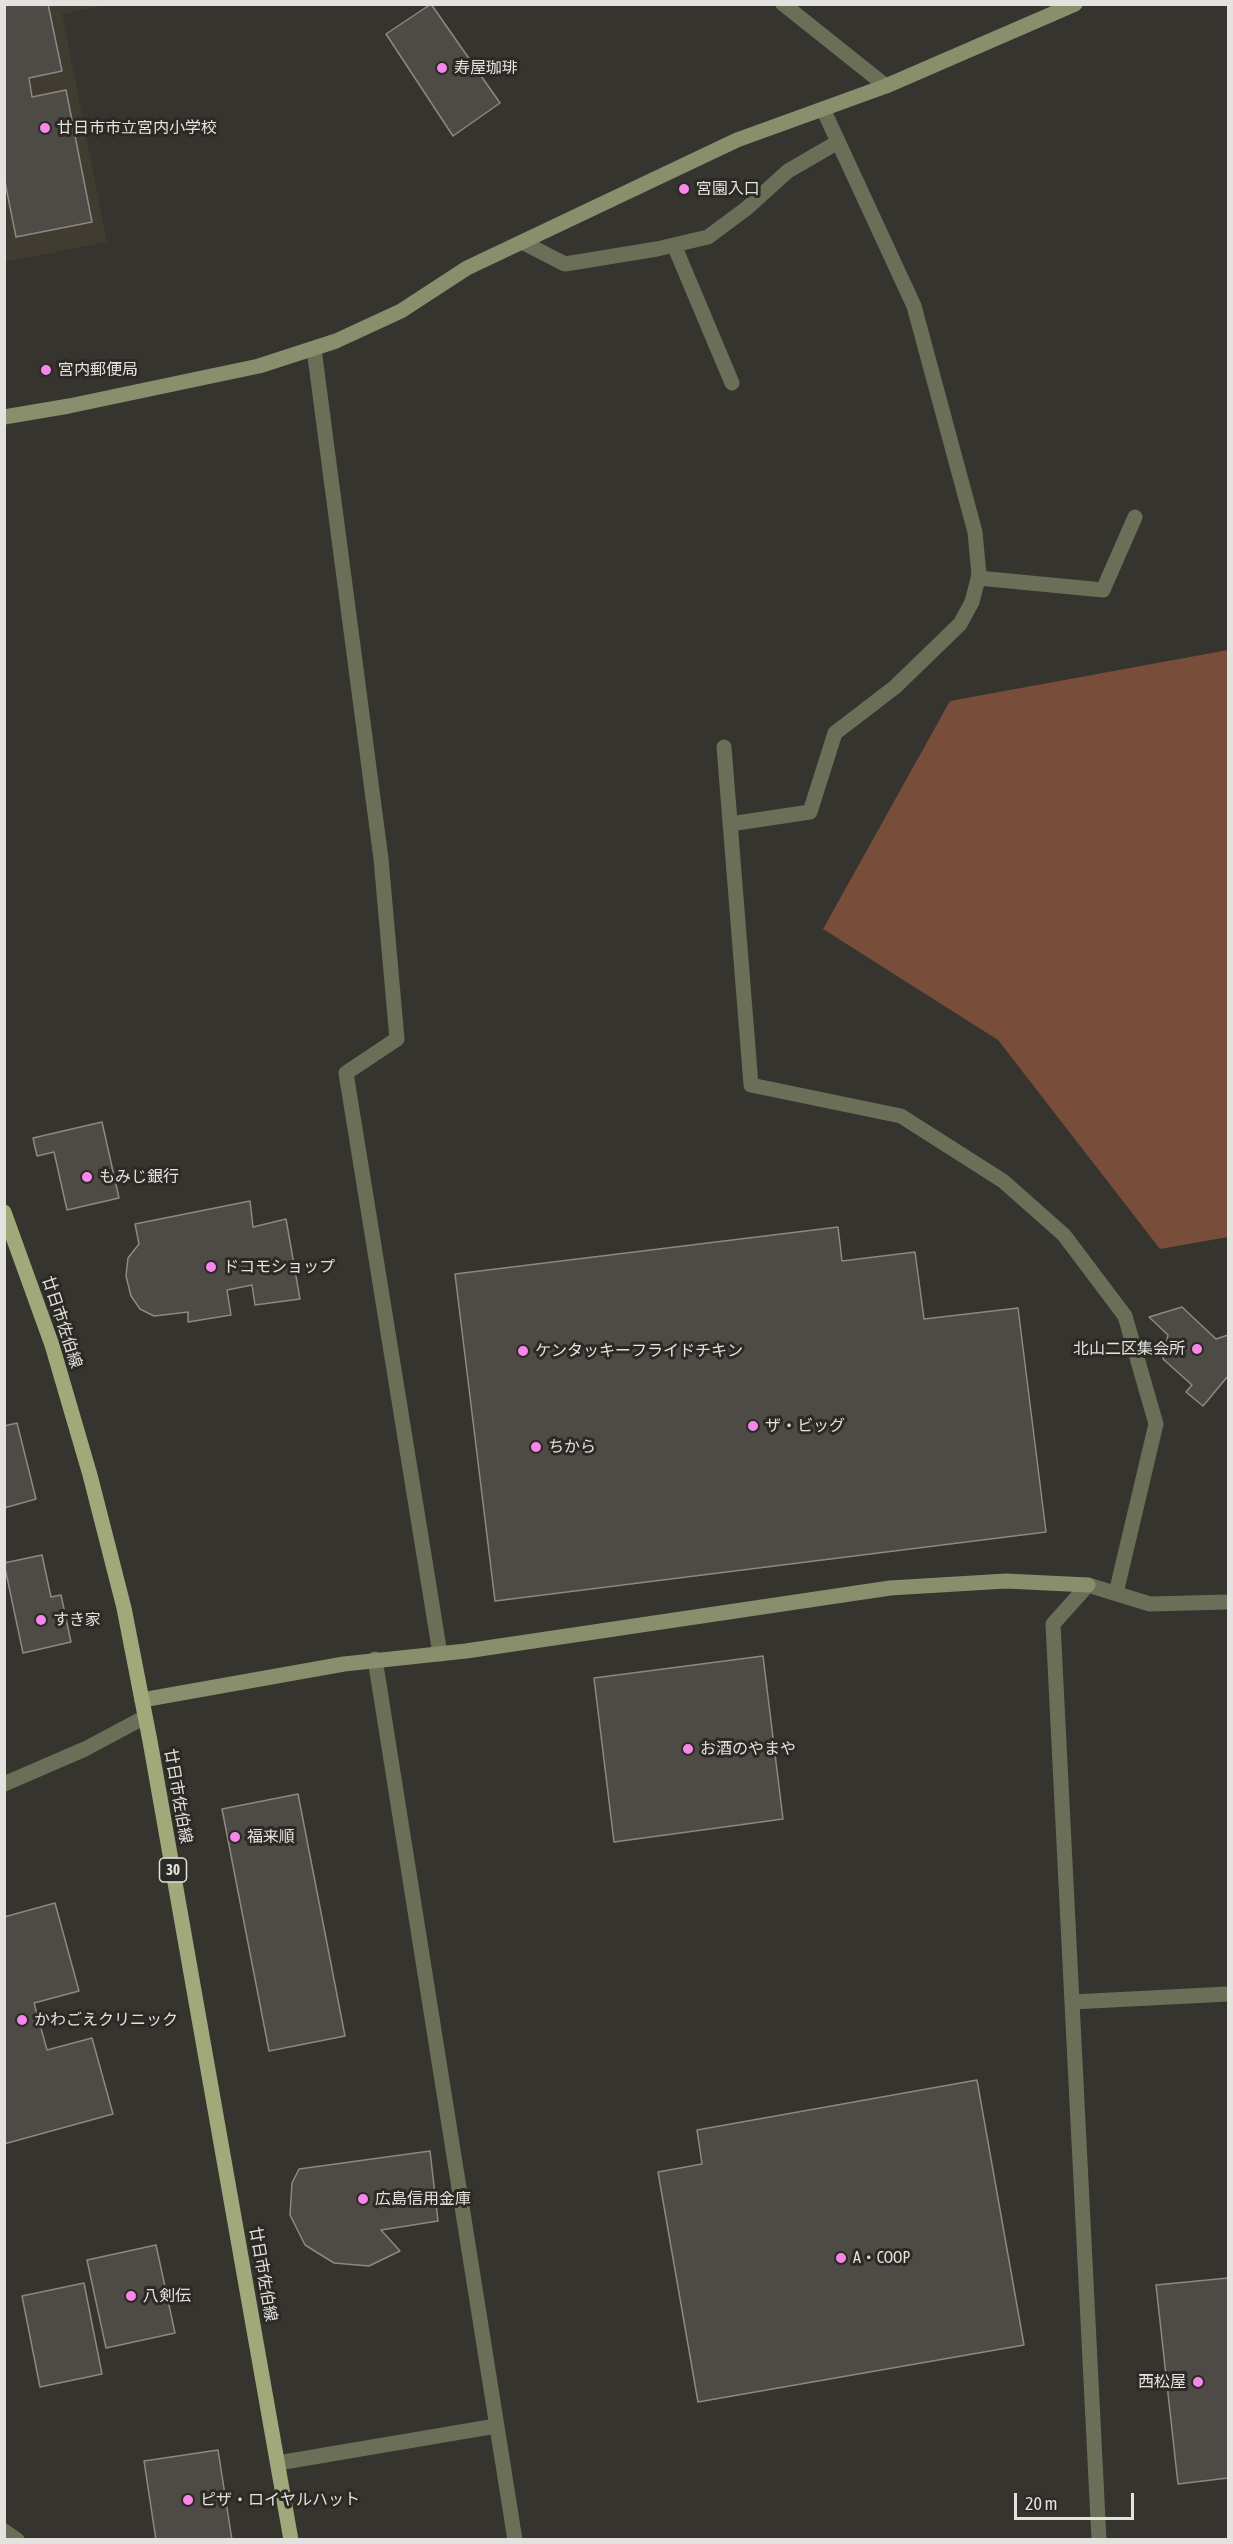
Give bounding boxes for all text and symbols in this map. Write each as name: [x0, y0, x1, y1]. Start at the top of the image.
place label: 寿屋珈琲: [454, 58, 518, 78]
marker: 寿屋珈琲: [435, 61, 449, 75]
place label: 廿日市市立宮内小学校: [57, 118, 217, 138]
marker: 廿日市市立宮内小学校: [38, 121, 52, 135]
place label: 宮園入口: [696, 179, 760, 199]
marker: 宮園入口: [677, 182, 691, 196]
place label: 宮内郵便局: [58, 360, 138, 380]
marker: 宮内郵便局: [39, 363, 53, 377]
place label: もみじ銀行: [99, 1167, 179, 1187]
marker: もみじ銀行: [80, 1170, 94, 1184]
place label: ドコモショップ: [223, 1257, 335, 1277]
marker: ドコモショップ: [204, 1260, 218, 1274]
street label: 廿日市佐伯線: [38, 1273, 86, 1371]
place label: 北山二区集会所: [1073, 1339, 1185, 1359]
place label: ケンタッキーフライドチキン: [535, 1341, 743, 1361]
marker: 北山二区集会所: [1190, 1342, 1204, 1356]
marker: ケンタッキーフライドチキン: [516, 1344, 530, 1358]
place label: ザ・ビッグ: [765, 1416, 845, 1436]
marker: ザ・ビッグ: [746, 1419, 760, 1433]
place label: ちから: [548, 1437, 596, 1457]
marker: ちから: [529, 1440, 543, 1454]
place label: すき家: [53, 1610, 101, 1630]
marker: すき家: [34, 1613, 48, 1627]
place label: お酒のやまや: [700, 1739, 796, 1759]
marker: お酒のやまや: [681, 1742, 695, 1756]
street label: 廿日市佐伯線: [160, 1747, 196, 1845]
place label: 福来順: [247, 1827, 295, 1847]
marker: 福来順: [228, 1830, 242, 1844]
road number: 30: [160, 1858, 186, 1882]
place label: かわごえクリニック: [34, 2010, 178, 2030]
marker: かわごえクリニック: [15, 2013, 29, 2027]
place label: 広島信用金庫: [375, 2189, 471, 2209]
marker: 広島信用金庫: [356, 2192, 370, 2206]
street label: 廿日市佐伯線: [245, 2225, 281, 2323]
place label: A・COOP: [853, 2248, 910, 2268]
marker: A・COOP: [834, 2251, 848, 2265]
place label: 八剣伝: [143, 2286, 191, 2306]
marker: 八剣伝: [124, 2289, 138, 2303]
place label: 西松屋: [1138, 2372, 1186, 2392]
marker: 西松屋: [1191, 2375, 1205, 2389]
scale bar: [1017, 2481, 1137, 2519]
place label: ピザ・ロイヤルハット: [200, 2490, 360, 2510]
marker: ピザ・ロイヤルハット: [181, 2493, 195, 2507]
text: 20 m: [1025, 2493, 1057, 2514]

